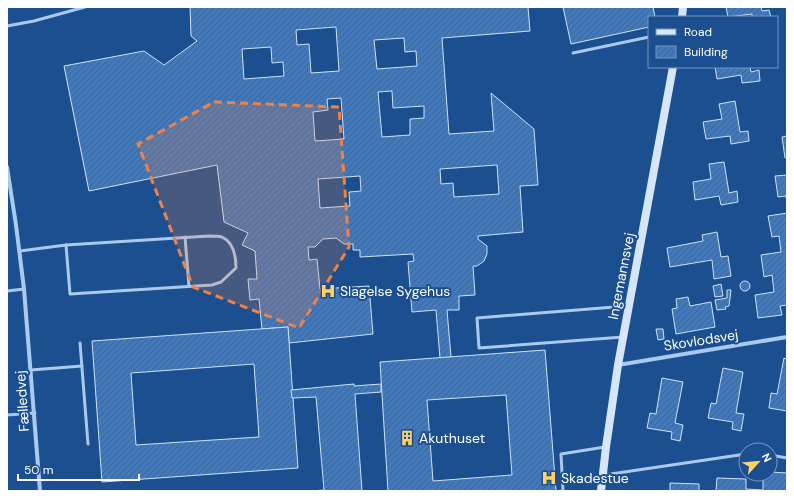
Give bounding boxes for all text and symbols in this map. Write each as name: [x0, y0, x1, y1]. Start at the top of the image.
legend: [648, 16, 778, 68]
text: Road: [684, 24, 712, 40]
text: Building: [684, 44, 728, 60]
street label: Ingemannsvej: [604, 231, 638, 321]
hospital icon: Slagelse Sygehus: [319, 282, 337, 300]
place label: Slagelse Sygehus: [340, 282, 450, 300]
street label: Skovlodsvej: [662, 325, 740, 355]
street label: Fælledvej: [11, 370, 33, 432]
building icon: Akuthuset: [398, 429, 416, 447]
place label: Akuthuset: [419, 429, 485, 447]
north arrow: [738, 442, 778, 482]
text: N: [759, 451, 775, 464]
scale bar: [18, 456, 139, 482]
text: 50 m: [24, 462, 53, 478]
hospital icon: Skadestue: [540, 469, 558, 487]
place label: Skadestue: [561, 469, 629, 487]

